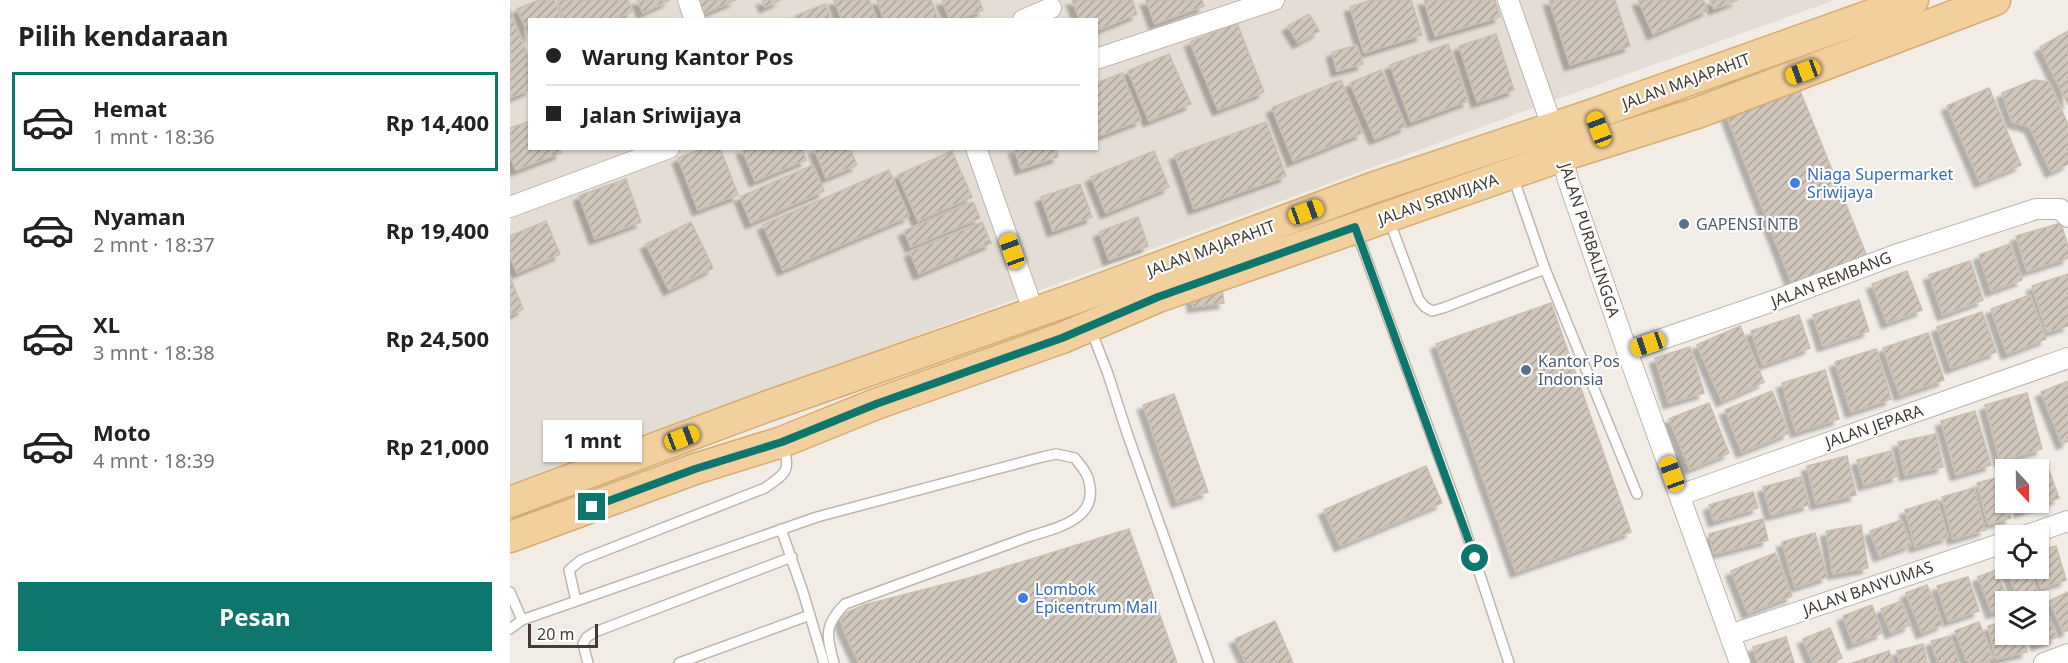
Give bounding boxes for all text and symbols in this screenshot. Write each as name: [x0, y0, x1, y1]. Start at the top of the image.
text: Pilih kendaraan: [18, 17, 229, 54]
text: Warung Kantor Pos: [582, 41, 793, 71]
street label: JALAN MAJAPAHIT: [1617, 48, 1753, 115]
car: [1783, 57, 1823, 87]
text: Hemat: [93, 93, 167, 123]
icon: car: [21, 95, 75, 149]
text: Jalan Sriwijaya: [582, 99, 742, 129]
text: Rp 14,400: [386, 107, 489, 137]
car: [1584, 109, 1614, 149]
text: 1 mnt · 18:36: [93, 123, 215, 150]
street label: JALAN PURBALINGGA: [1554, 158, 1626, 321]
place label: Niaga Supermarket Sriwijaya: [1807, 163, 1953, 203]
street label: JALAN SRIWIJAYA: [1373, 168, 1502, 231]
marker: Niaga Supermarket Sriwijaya: [1788, 176, 1802, 190]
car: [1286, 197, 1326, 227]
text: Nyaman: [93, 201, 186, 231]
icon: car: [21, 203, 75, 257]
place label: GAPENSI NTB: [1696, 213, 1798, 235]
text: Rp 19,400: [386, 215, 489, 245]
street label: JALAN MAJAPAHIT: [1142, 215, 1278, 282]
marker: GAPENSI NTB: [1677, 217, 1691, 231]
text: 2 mnt · 18:37: [93, 231, 215, 258]
car: [997, 231, 1027, 271]
street label: JALAN REMBANG: [1766, 246, 1894, 313]
text: XL: [93, 309, 120, 339]
icon: car: [21, 311, 75, 365]
text: Rp 24,500: [386, 323, 489, 353]
car: [1628, 330, 1668, 358]
text: 3 mnt · 18:38: [93, 339, 215, 366]
place label: Kantor Pos Indonsia: [1538, 350, 1620, 390]
marker: Kantor Pos Indonsia: [1519, 363, 1533, 377]
street label: JALAN JEPARA: [1820, 399, 1927, 454]
text: Moto: [93, 417, 151, 447]
icon: car: [21, 419, 75, 473]
callout: 1 mnt: [542, 420, 642, 462]
car: [662, 423, 702, 453]
text: 1 mnt: [564, 427, 621, 454]
text: Rp 21,000: [386, 431, 489, 461]
text: 4 mnt · 18:39: [93, 447, 215, 474]
car: [1657, 454, 1687, 494]
north arrow: [1995, 459, 2049, 513]
map controls: [1995, 459, 2049, 645]
route end: [578, 493, 605, 520]
button: locate: [1995, 525, 2049, 579]
route start: [1461, 544, 1488, 571]
street label: JALAN BANYUMAS: [1798, 555, 1936, 621]
place label: Lombok Epicentrum Mall: [1035, 578, 1158, 618]
button: Pesan: [18, 582, 492, 651]
marker: Lombok Epicentrum Mall: [1016, 591, 1030, 605]
button: layers: [1995, 591, 2049, 645]
scale bar: [528, 621, 598, 648]
text: 20 m: [537, 623, 574, 645]

